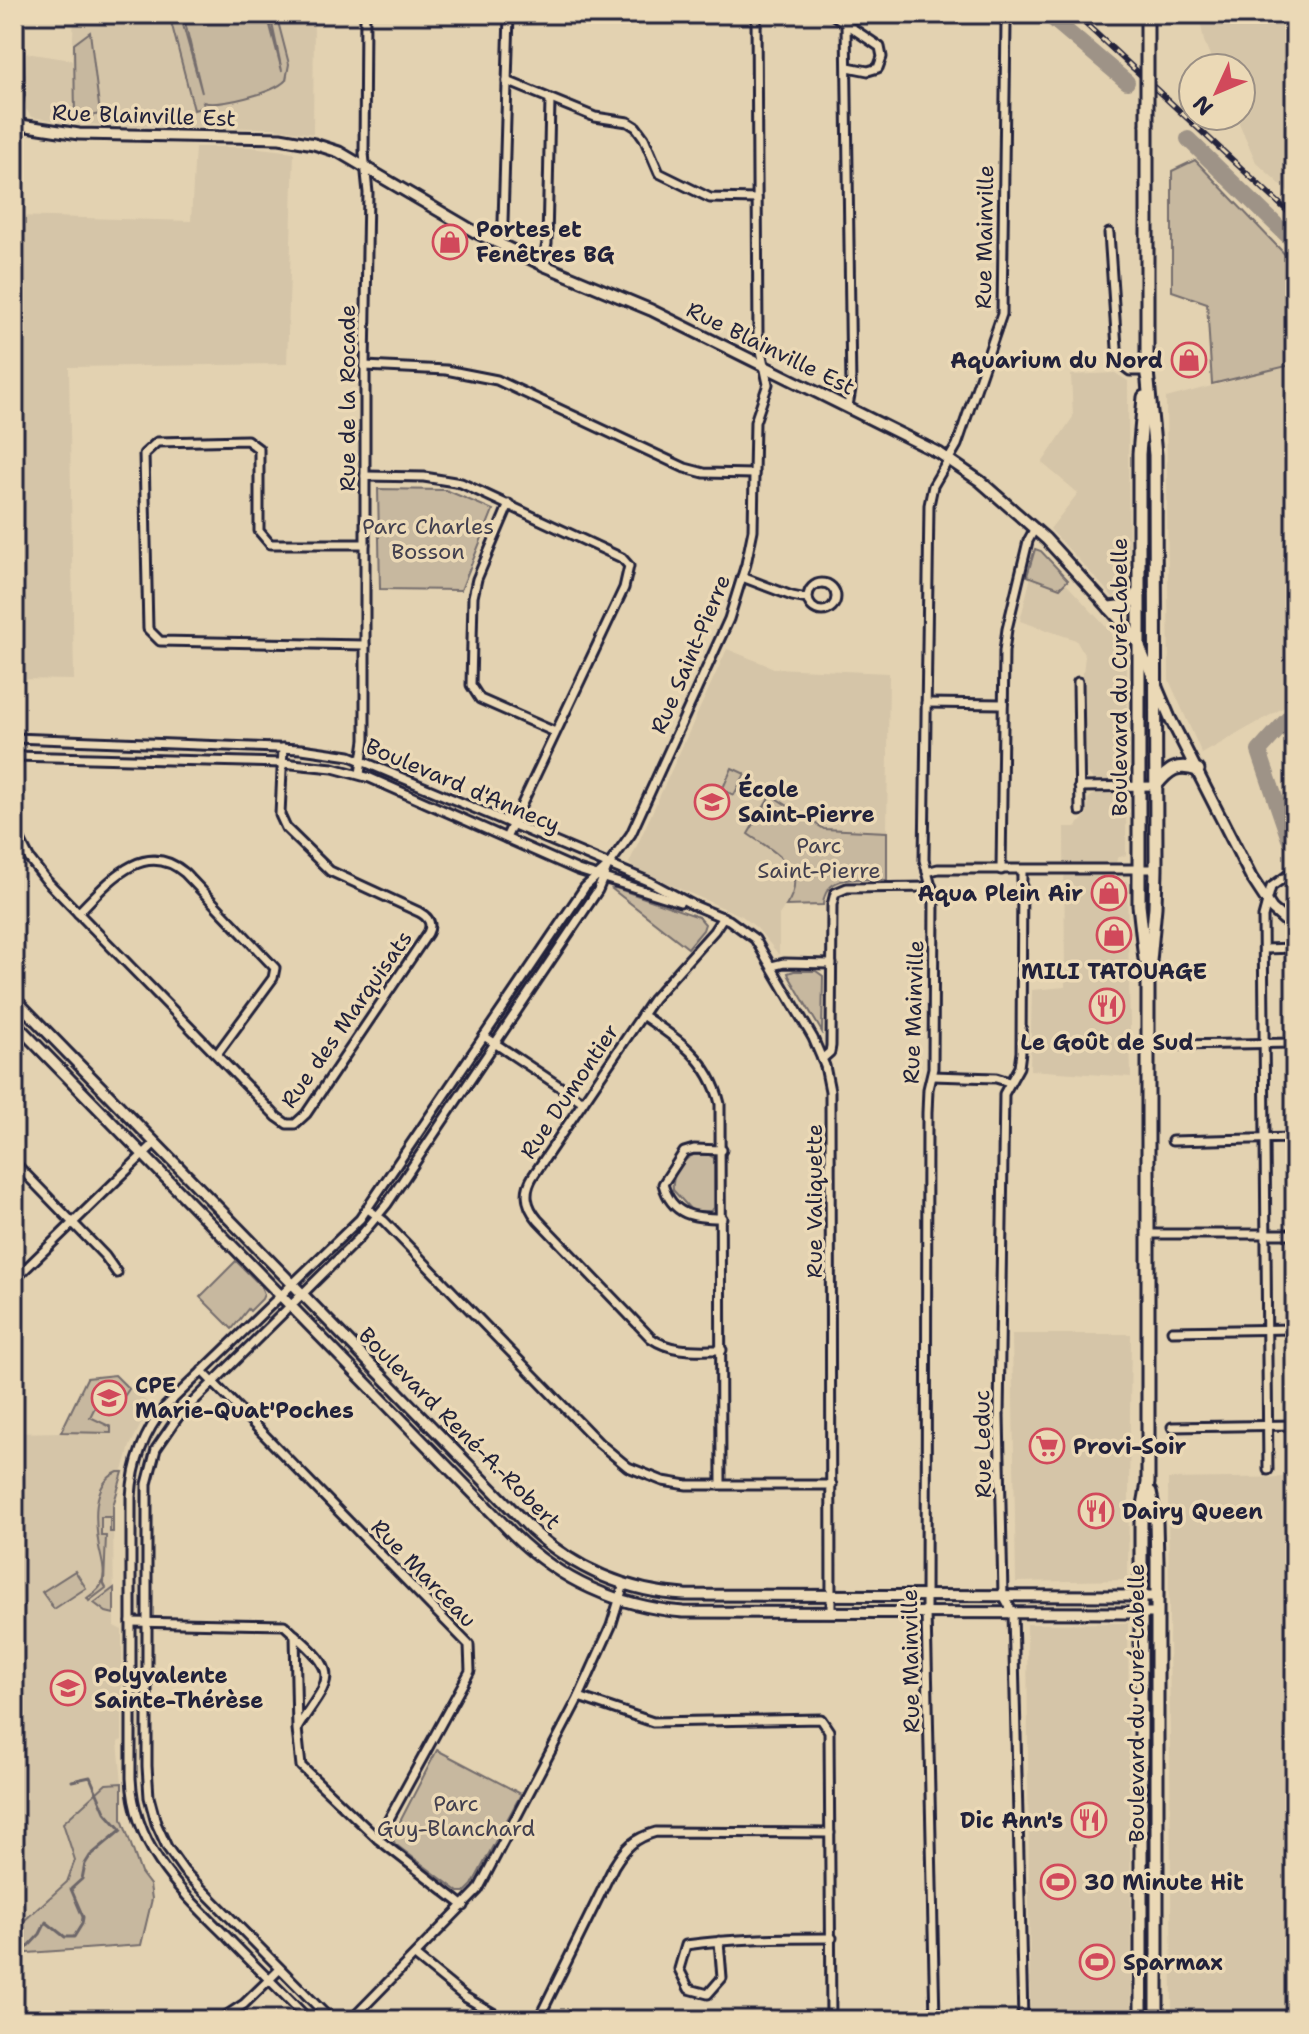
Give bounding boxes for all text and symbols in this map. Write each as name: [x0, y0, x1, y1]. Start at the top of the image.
north arrow: [1177, 52, 1257, 132]
text: N: [1186, 89, 1219, 122]
street label: Rue Blainville Est: [51, 98, 237, 133]
street label: Rue Mainville: [969, 165, 1000, 309]
place label: Portes et Fenêtres BG: [476, 215, 615, 269]
shop icon: Portes et Fenêtres BG: [431, 223, 469, 261]
street label: Rue Blainville Est: [682, 295, 860, 402]
street label: Rue de la Rocade: [333, 305, 362, 491]
shop icon: Aquarium du Nord: [1170, 341, 1208, 379]
place label: Aquarium du Nord: [950, 346, 1163, 375]
park label: Parc Charles Bosson: [362, 512, 494, 566]
street label: Boulevard du Curé-Labelle: [1105, 538, 1134, 816]
street label: Rue Saint-Pierre: [644, 570, 737, 738]
street label: Boulevard d'Annecy: [361, 731, 564, 840]
place label: École Saint-Pierre: [738, 773, 875, 829]
school or university icon: École Saint-Pierre: [693, 783, 731, 821]
park label: Parc Saint-Pierre: [757, 831, 881, 885]
shop icon: Aqua Plein Air: [1090, 874, 1128, 912]
place label: Aqua Plein Air: [917, 879, 1083, 908]
shop icon: MILI TATOUAGE: [1095, 916, 1133, 954]
street label: Rue des Marquisats: [274, 925, 419, 1114]
street label: Rue Mainville: [896, 939, 931, 1085]
place label: MILI TATOUAGE: [1021, 957, 1207, 986]
restaurant icon: Le Goût de Sud: [1088, 987, 1126, 1025]
street label: Rue Dumontier: [513, 1018, 625, 1165]
place label: Le Goût de Sud: [1020, 1028, 1194, 1057]
street label: Rue Valiquette: [800, 1124, 829, 1278]
street label: Boulevard René-A.-Robert: [352, 1321, 567, 1536]
place label: CPE Marie-Quat'Poches: [135, 1371, 354, 1425]
school or university icon: CPE Marie-Quat'Poches: [90, 1379, 128, 1417]
street label: Rue Leduc: [967, 1390, 998, 1498]
supermarket icon: Provi-Soir: [1028, 1427, 1066, 1465]
place label: Provi-Soir: [1073, 1432, 1187, 1461]
restaurant icon: Dairy Queen: [1077, 1492, 1115, 1530]
place label: Dairy Queen: [1122, 1497, 1263, 1526]
street label: Rue Marceau: [365, 1513, 483, 1634]
street label: Boulevard du Curé-Labelle: [1122, 1564, 1151, 1842]
street label: Rue Mainville: [895, 1589, 926, 1733]
place label: Polyvalente Sainte-Thérèse: [94, 1661, 264, 1715]
school or university icon: Polyvalente Sainte-Thérèse: [49, 1669, 87, 1707]
park label: Parc Guy-Blanchard: [377, 1789, 535, 1843]
restaurant icon: Dic Ann's: [1070, 1801, 1108, 1839]
place label: Dic Ann's: [960, 1806, 1063, 1835]
sports icon: 30 Minute Hit: [1039, 1863, 1077, 1901]
place label: 30 Minute Hit: [1084, 1868, 1244, 1897]
sports icon: Sparmax: [1078, 1943, 1116, 1981]
place label: Sparmax: [1123, 1948, 1223, 1977]

